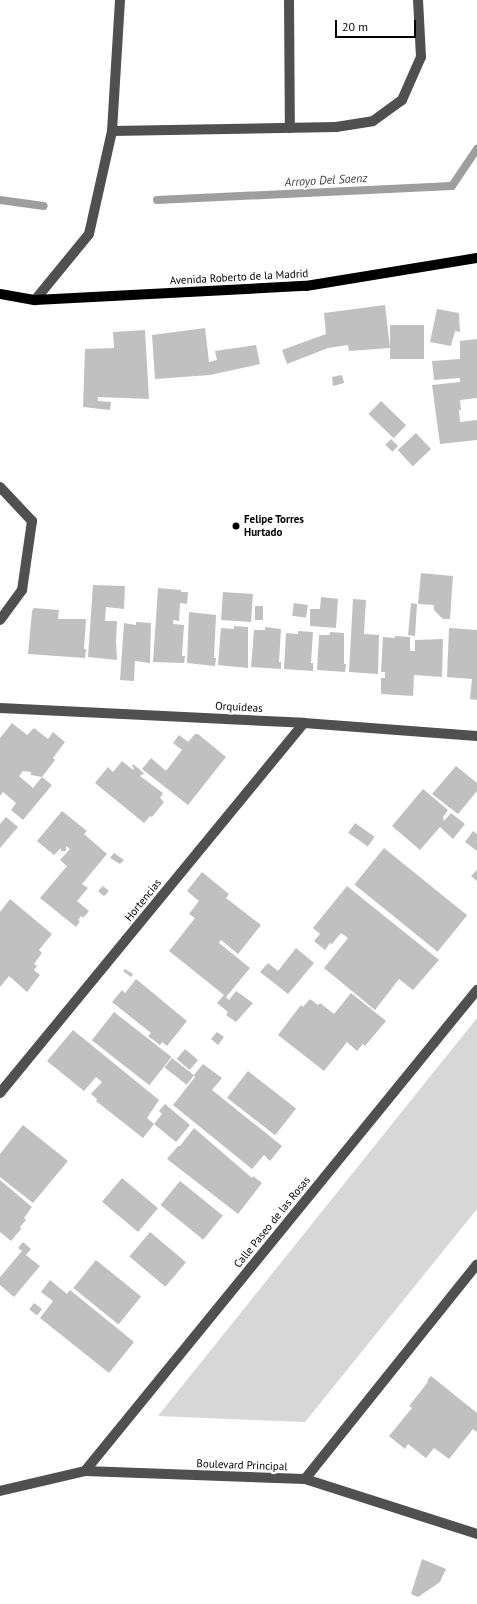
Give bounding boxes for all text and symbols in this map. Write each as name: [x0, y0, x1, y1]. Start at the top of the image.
scale bar: [337, 12, 418, 38]
text: 20 m: [342, 19, 368, 34]
water label: Arroyo Del Saenz: [284, 171, 368, 189]
street label: Avenida Roberto de la Madrid: [169, 267, 309, 287]
place label: Felipe Torres Hurtado: [244, 513, 304, 539]
marker: Felipe Torres Hurtado: [231, 521, 241, 531]
street label: Orquideas: [215, 699, 263, 715]
street label: Hortencias: [122, 876, 164, 924]
street label: Calle Paseo de las Rosas: [231, 1174, 313, 1270]
street label: Boulevard Principal: [196, 1457, 288, 1473]

